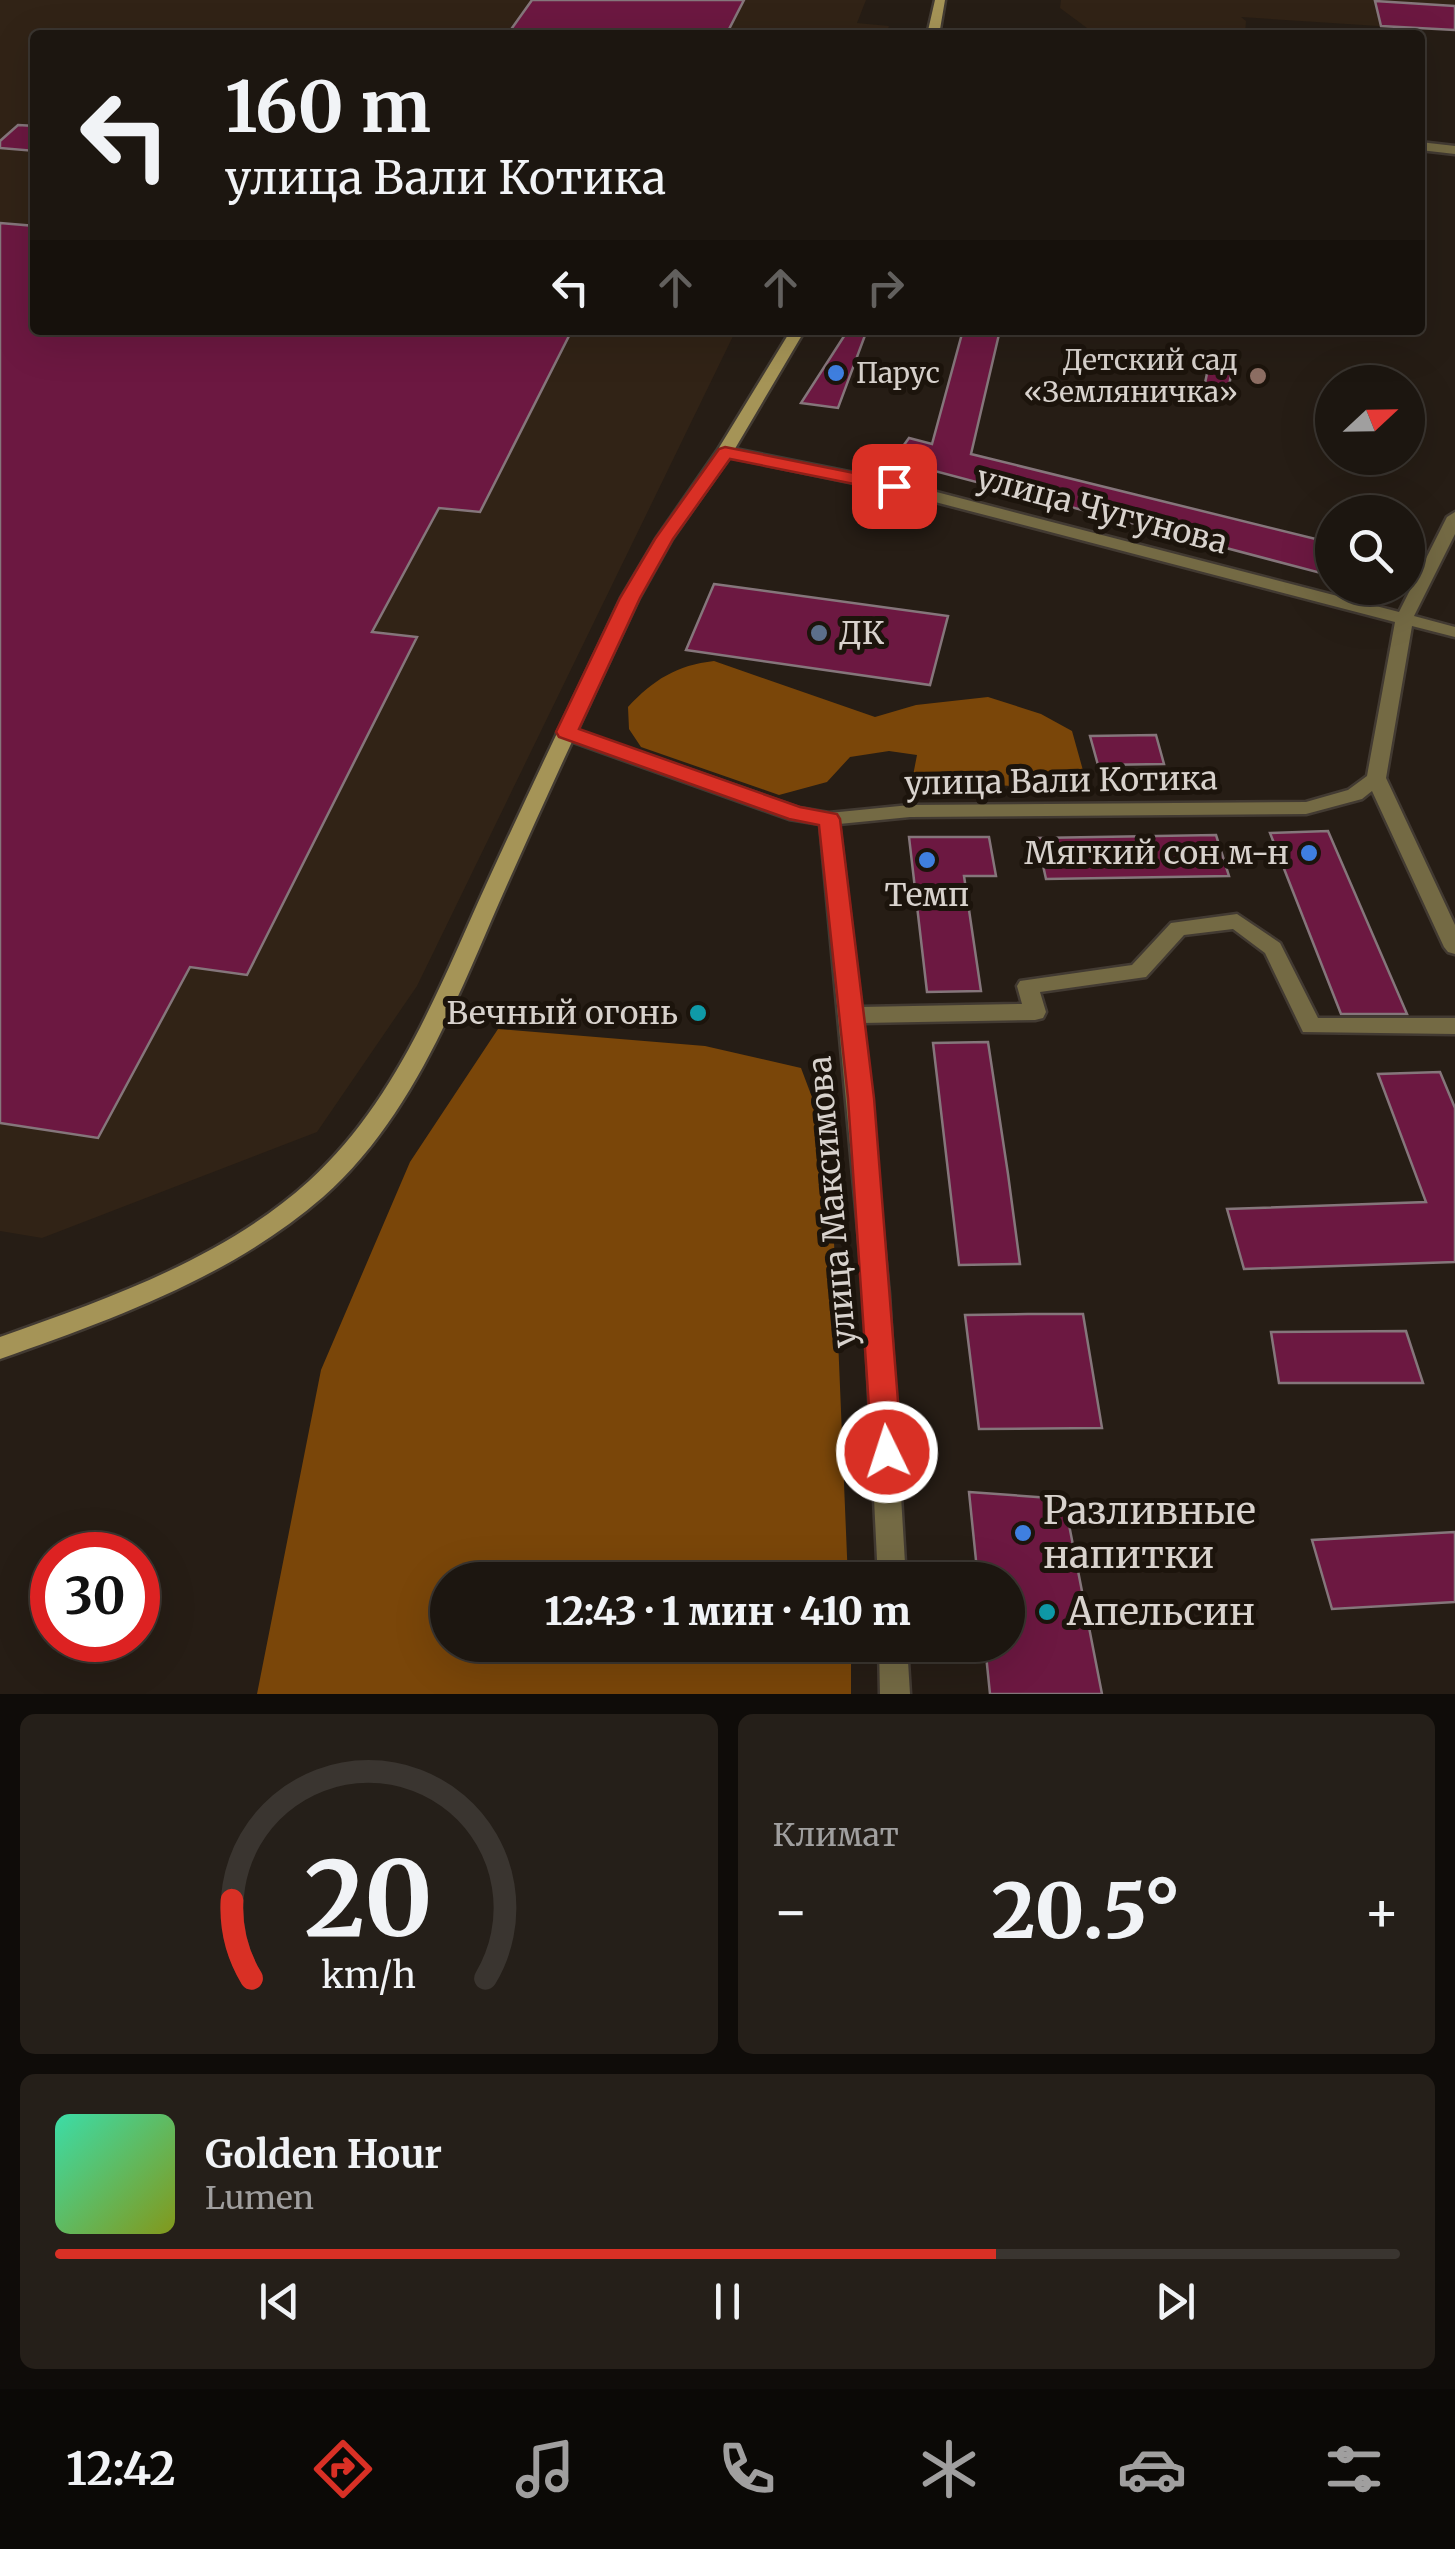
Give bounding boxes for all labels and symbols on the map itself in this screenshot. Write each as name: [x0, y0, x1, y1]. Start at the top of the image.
place label: Детский сад «Земляничка»: [1023, 342, 1238, 410]
place label: Парус: [856, 355, 940, 391]
marker: Парус: [825, 362, 847, 384]
marker: Детский сад «Земляничка»: [1247, 365, 1269, 387]
north arrow: [1315, 365, 1425, 475]
pin: [852, 444, 937, 529]
street label: улица Чугунова: [972, 457, 1232, 563]
place label: ДК: [839, 613, 885, 653]
marker: ДК: [808, 622, 830, 644]
street label: улица Вали Котика: [904, 758, 1218, 804]
place label: Мягкий сон м-н: [1024, 833, 1289, 873]
marker: Мягкий сон м-н: [1298, 842, 1320, 864]
marker: Темп: [916, 849, 938, 871]
place label: Темп: [885, 875, 969, 915]
place label: Вечный огонь: [447, 993, 678, 1033]
marker: Вечный огонь: [687, 1002, 709, 1024]
street label: улица Максимова: [799, 1054, 865, 1350]
position arrow: [835, 1400, 939, 1504]
place label: Разливные напитки: [1043, 1487, 1256, 1578]
marker: Разливные напитки: [1012, 1522, 1034, 1544]
speed limit sign: 30: [30, 1532, 160, 1662]
place label: Апельсин: [1066, 1588, 1255, 1635]
marker: Апельсин: [1036, 1601, 1058, 1623]

